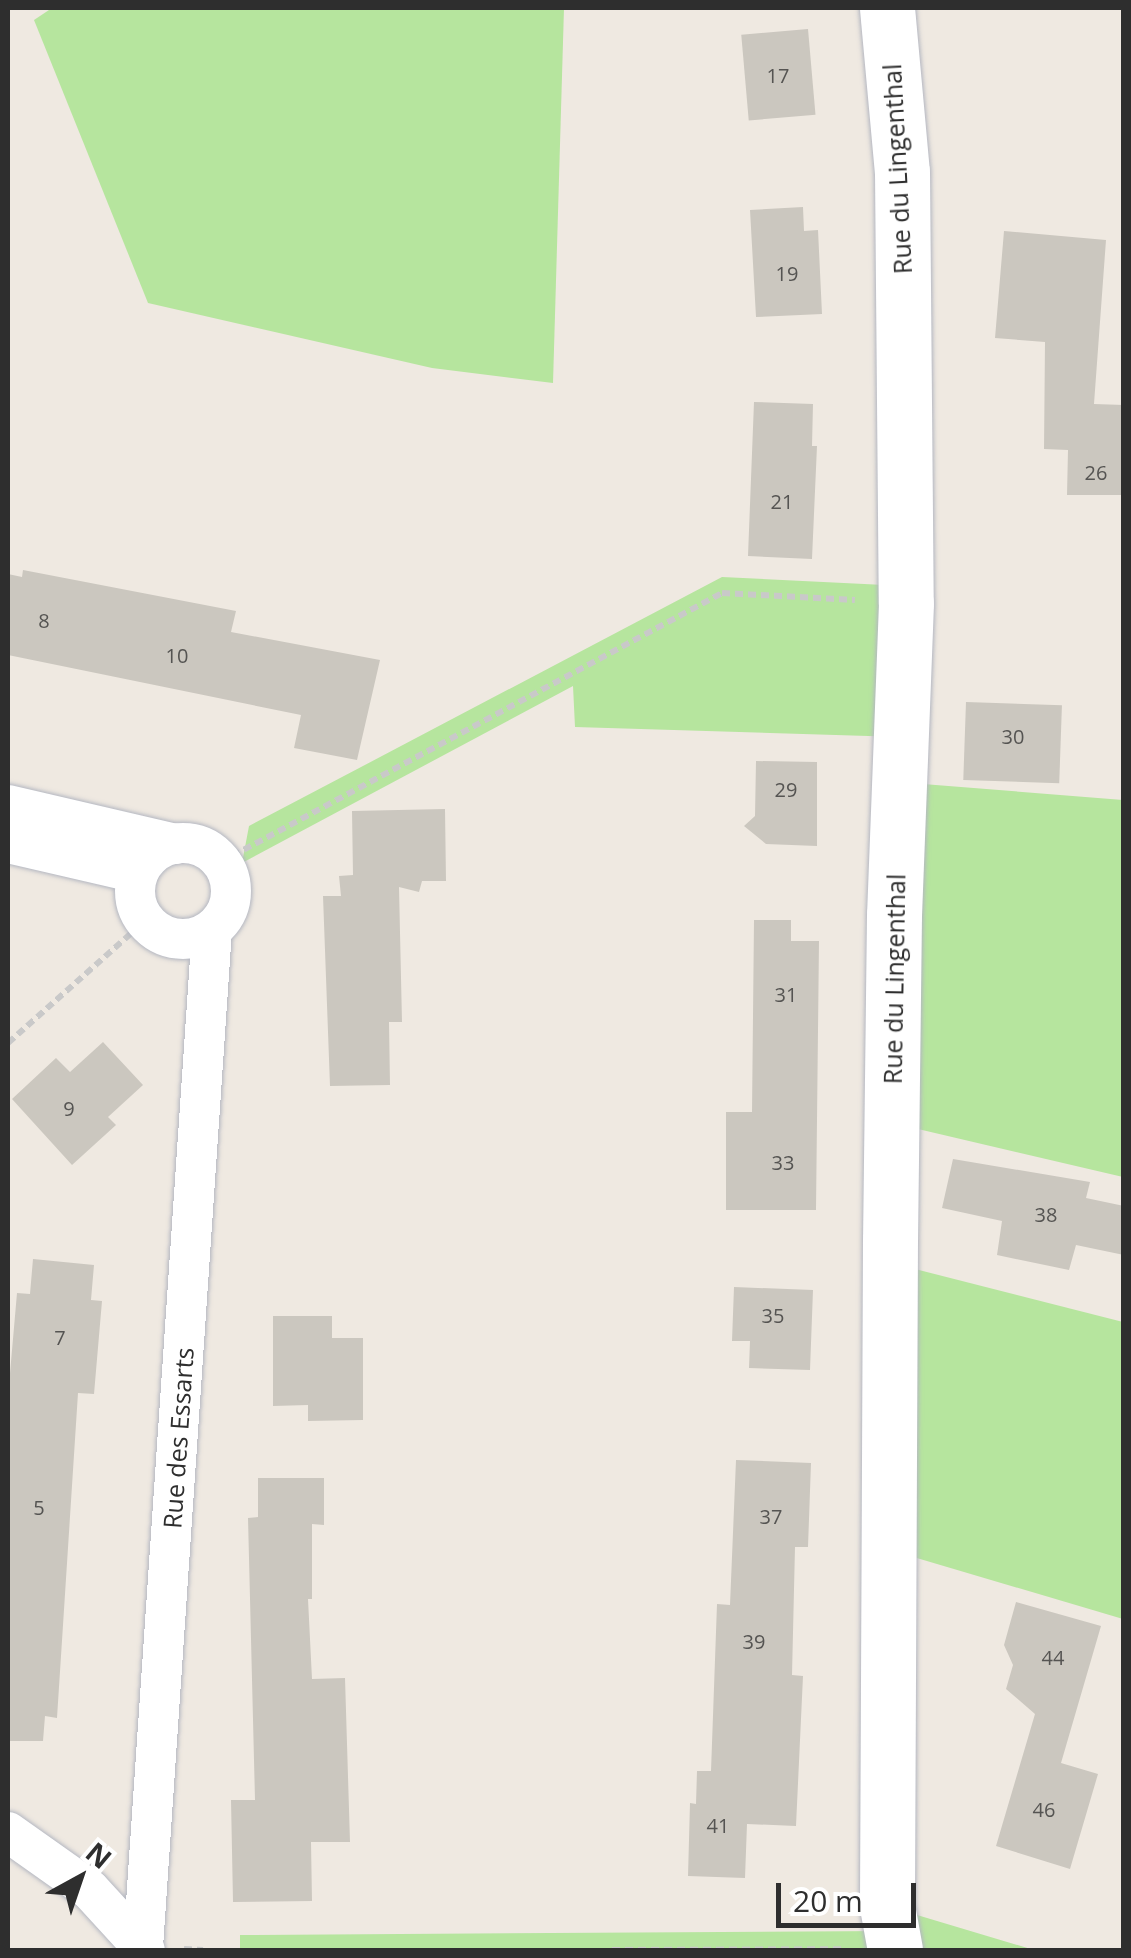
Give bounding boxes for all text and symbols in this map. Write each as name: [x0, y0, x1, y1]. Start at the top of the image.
house number: 17: [767, 63, 789, 87]
street label: Rue du Lingenthal: [877, 63, 917, 275]
house number: 19: [776, 261, 798, 285]
house number: 26: [1085, 460, 1107, 484]
house number: 21: [771, 489, 793, 513]
house number: 8: [38, 608, 50, 632]
house number: 10: [166, 643, 188, 667]
house number: 30: [1002, 724, 1024, 748]
house number: 29: [775, 777, 797, 801]
street label: Rue du Lingenthal: [877, 874, 911, 1084]
house number: 31: [775, 982, 797, 1006]
house number: 9: [63, 1096, 75, 1120]
house number: 33: [772, 1150, 794, 1174]
house number: 38: [1035, 1202, 1057, 1226]
house number: 35: [762, 1303, 784, 1327]
house number: 7: [54, 1325, 66, 1349]
street label: Rue des Essarts: [157, 1346, 199, 1530]
house number: 5: [33, 1495, 45, 1519]
house number: 37: [760, 1504, 782, 1528]
house number: 39: [743, 1629, 765, 1653]
house number: 44: [1042, 1645, 1064, 1669]
house number: 46: [1033, 1797, 1055, 1821]
house number: 41: [707, 1813, 729, 1837]
north arrow: [30, 1828, 130, 1928]
text: N: [78, 1833, 120, 1877]
scale bar: [781, 1863, 921, 1925]
text: 20 m: [793, 1880, 863, 1921]

